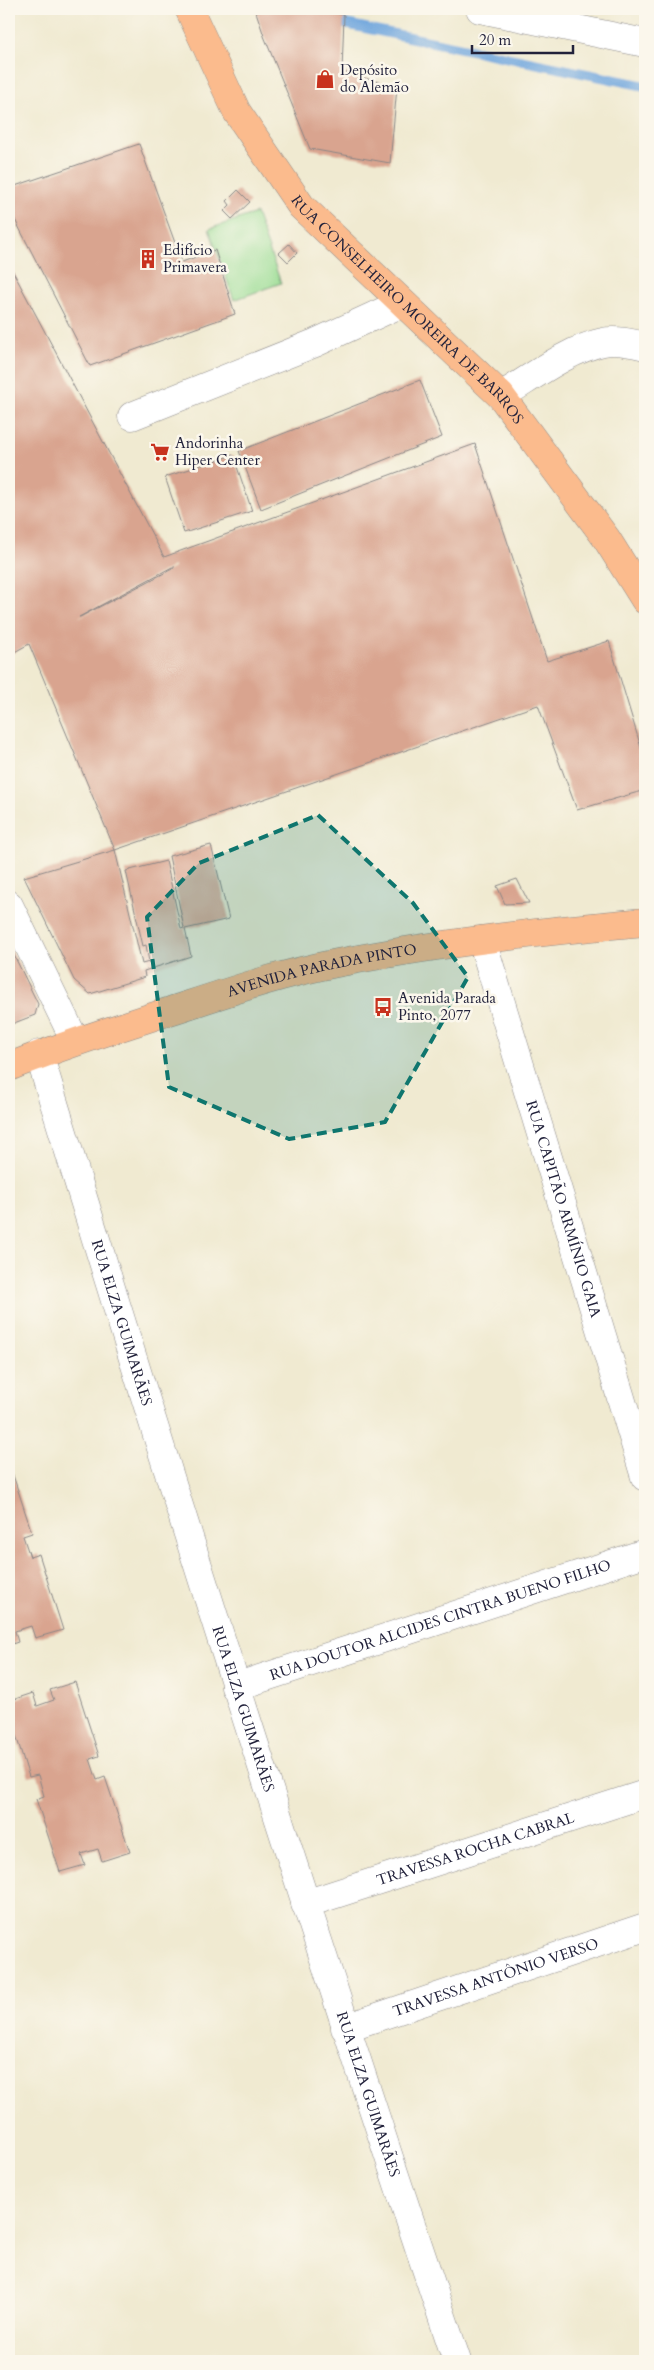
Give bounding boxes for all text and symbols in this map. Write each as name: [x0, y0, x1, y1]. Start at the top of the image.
scale bar: [472, 22, 573, 54]
text: 20 m: [479, 30, 511, 50]
place label: Depósito do Alemão: [340, 60, 409, 97]
shop icon: Depósito do Alemão: [314, 68, 336, 90]
street label: RUA CONSELHEIRO MOREIRA DE BARROS: [286, 191, 528, 428]
place label: Edifício Primavera: [163, 240, 228, 277]
building icon: Edifício Primavera: [137, 248, 159, 270]
place label: Andorinha Hiper Center: [175, 433, 260, 470]
supermarket icon: Andorinha Hiper Center: [149, 441, 171, 463]
street label: AVENIDA PARADA PINTO: [224, 939, 418, 1002]
place label: Avenida Parada Pinto, 2077: [398, 988, 497, 1025]
bus stop icon: Avenida Parada Pinto, 2077: [372, 996, 394, 1018]
street label: RUA CAPITÃO ARMÍNIO GAIA: [521, 1098, 606, 1320]
street label: RUA ELZA GUIMARÃES: [87, 1237, 157, 1408]
street label: RUA DOUTOR ALCIDES CINTRA BUENO FILHO: [267, 1555, 614, 1685]
street label: RUA ELZA GUIMARÃES: [208, 1623, 279, 1794]
street label: TRAVESSA ROCHA CABRAL: [374, 1807, 578, 1890]
street label: TRAVESSA ANTÔNIO VERSO: [390, 1933, 601, 2021]
street label: RUA ELZA GUIMARÃES: [332, 2009, 405, 2179]

